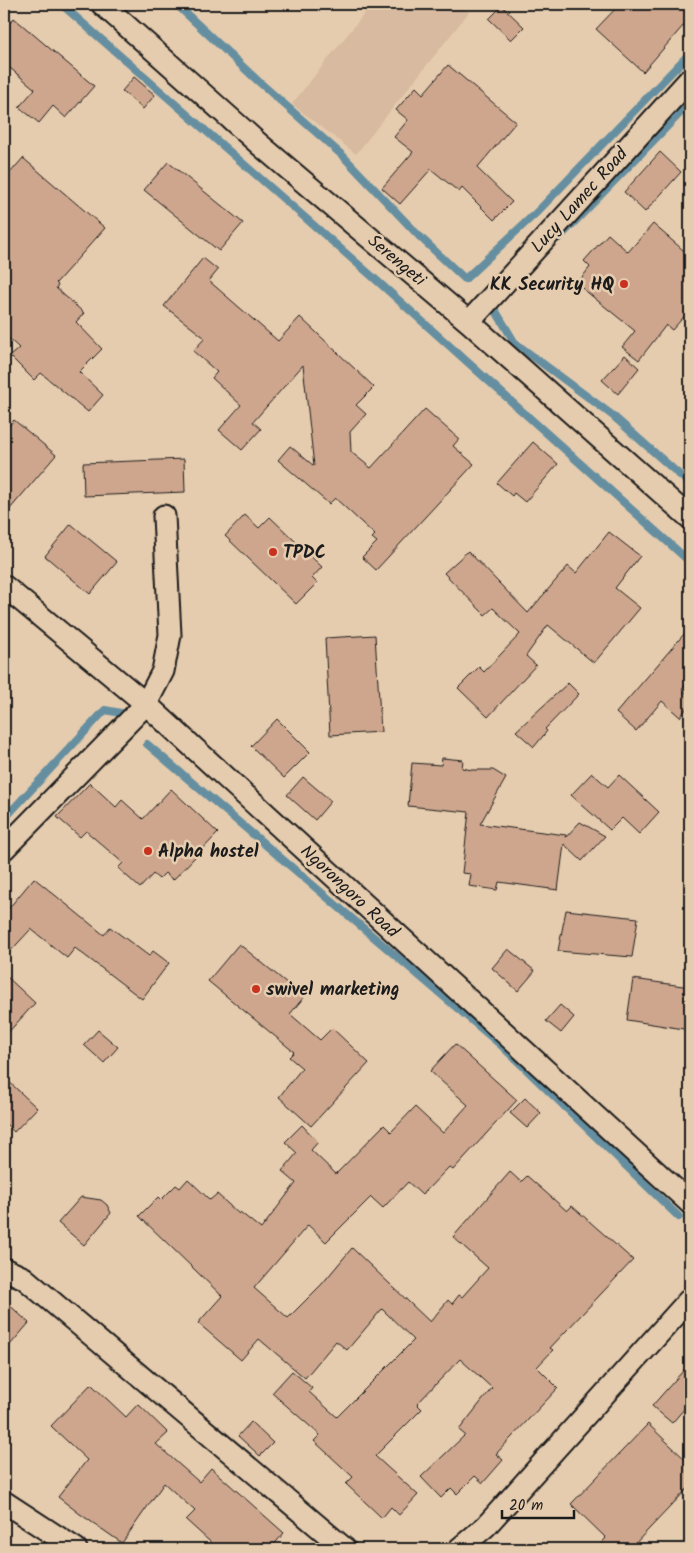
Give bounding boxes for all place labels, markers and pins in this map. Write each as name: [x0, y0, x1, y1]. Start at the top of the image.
place label: KK Security HQ: [490, 271, 614, 300]
marker: KK Security HQ: [618, 278, 630, 290]
place label: TPDC: [283, 539, 326, 568]
marker: TPDC: [267, 546, 279, 558]
place label: Alpha hostel: [158, 838, 259, 867]
marker: Alpha hostel: [142, 845, 154, 857]
place label: swivel marketing: [266, 976, 400, 1005]
marker: swivel marketing: [250, 983, 262, 995]

